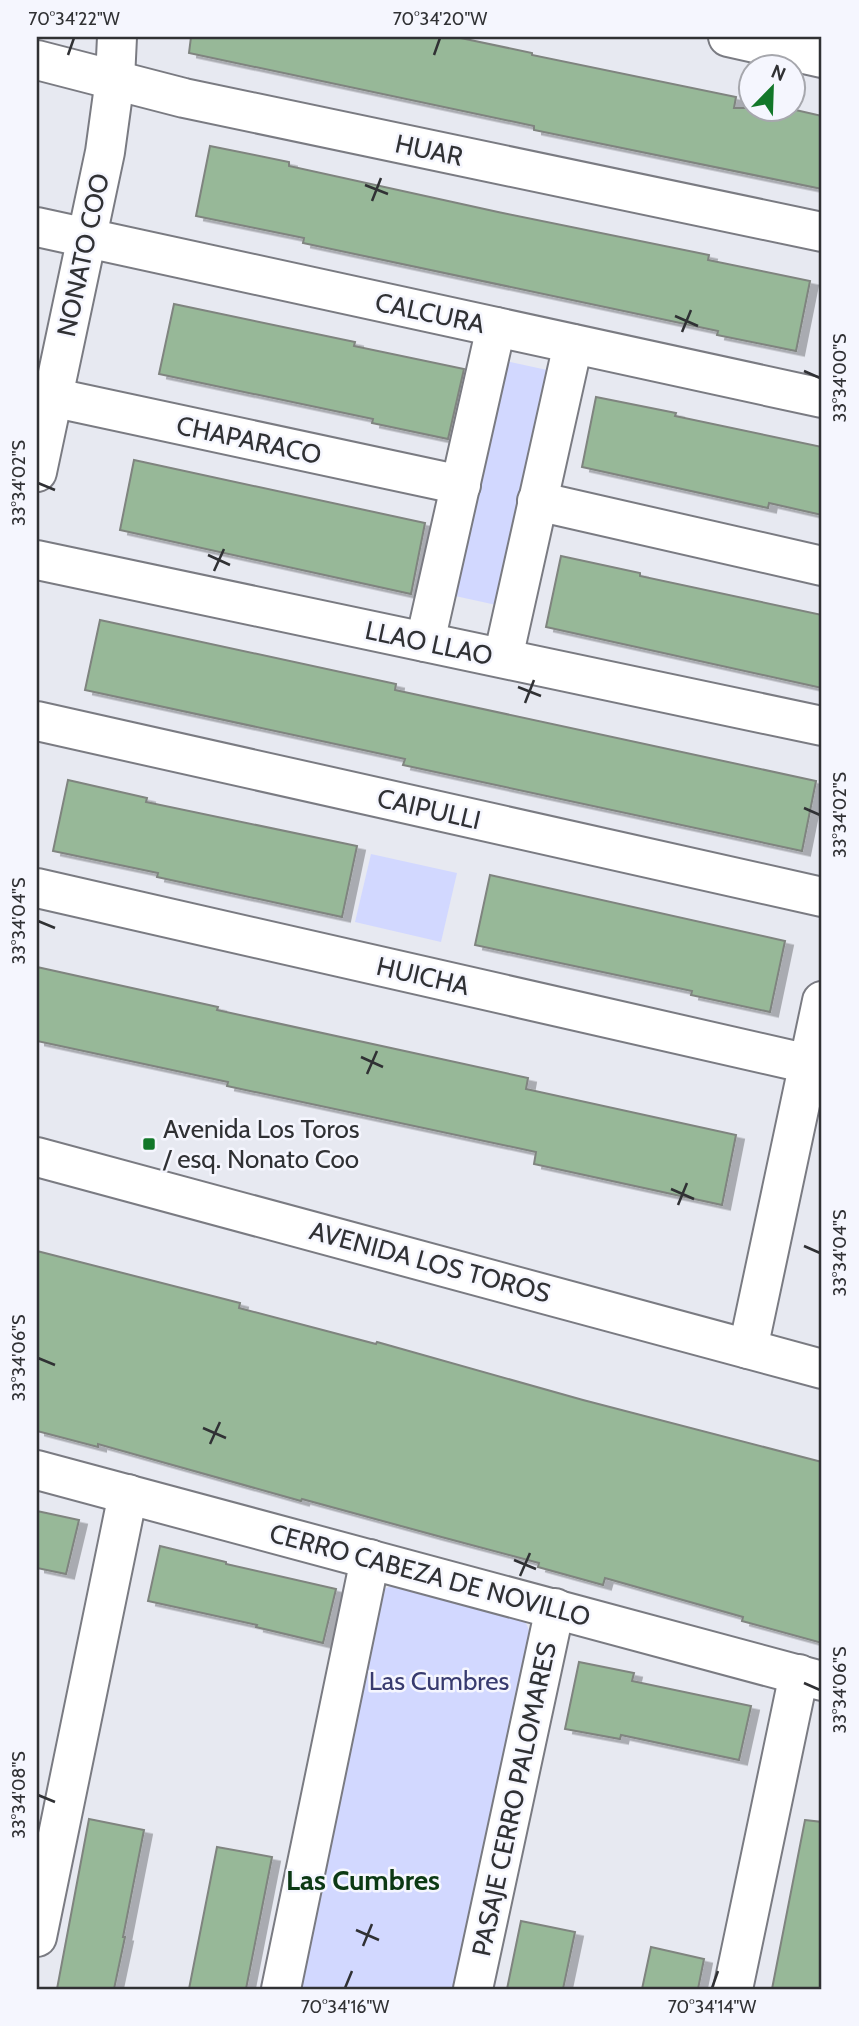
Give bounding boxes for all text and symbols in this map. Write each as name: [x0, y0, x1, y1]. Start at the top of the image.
text: 70°34'22"W: [28, 8, 120, 30]
text: 70°34'20"W: [393, 8, 487, 30]
north arrow: [736, 52, 806, 122]
text: N: [768, 60, 789, 86]
street label: HUAR: [392, 127, 466, 173]
street label: NONATO COO: [50, 170, 116, 340]
street label: CALCURA: [372, 286, 488, 340]
text: 33°34'00"S: [829, 333, 851, 423]
street label: CHAPARACO: [174, 409, 324, 471]
text: 33°34'02"S: [8, 440, 30, 526]
street label: LLAO LLAO: [362, 614, 496, 672]
text: 33°34'02"S: [829, 772, 851, 858]
street label: CAIPULLI: [374, 782, 484, 836]
text: 33°34'04"S: [8, 878, 30, 964]
street label: HUICHA: [374, 950, 472, 1002]
place label: Avenida Los Toros / esq. Nonato Coo: [162, 1113, 360, 1175]
marker: Avenida Los Toros / esq. Nonato Coo: [141, 1136, 157, 1152]
text: 33°34'04"S: [829, 1210, 851, 1296]
street label: AVENIDA LOS TOROS: [306, 1214, 554, 1310]
text: 33°34'06"S: [8, 1315, 30, 1401]
street label: CERRO CABEZA DE NOVILLO: [266, 1517, 594, 1633]
street label: PASAJE CERRO PALOMARES: [465, 1639, 563, 1959]
text: 33°34'06"S: [829, 1647, 851, 1733]
park label: Las Cumbres: [369, 1665, 510, 1697]
text: 33°34'08"S: [8, 1751, 30, 1839]
district label: Las Cumbres: [286, 1863, 440, 1897]
text: 70°34'16"W: [301, 1996, 389, 2018]
text: 70°34'14"W: [668, 1996, 756, 2018]

